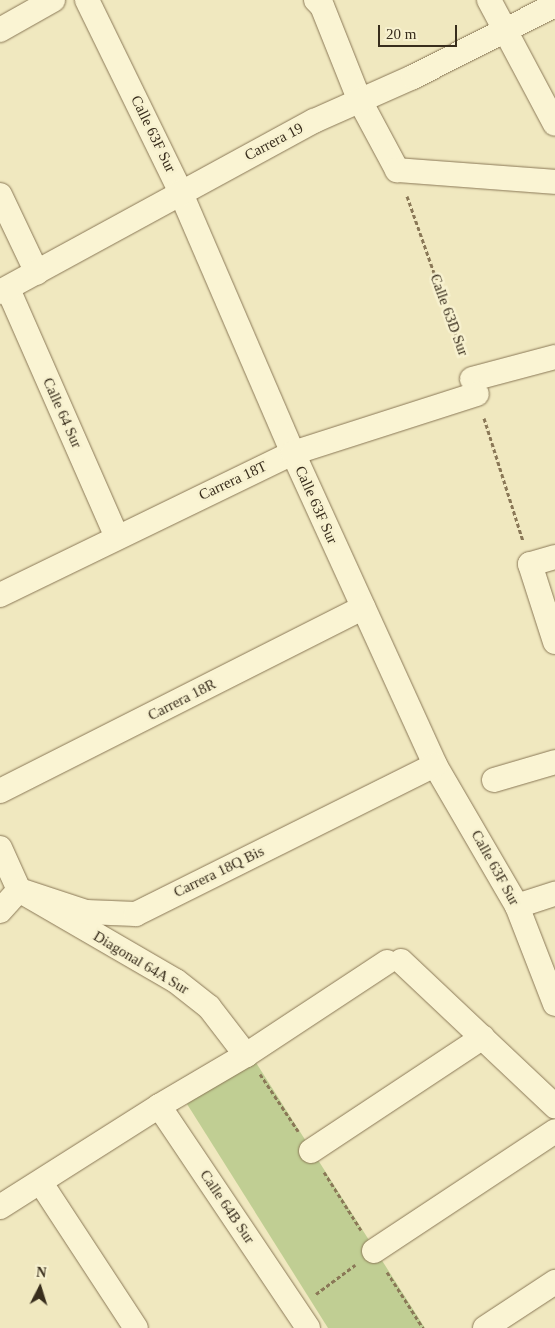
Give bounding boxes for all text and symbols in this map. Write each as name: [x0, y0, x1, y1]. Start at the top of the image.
scale bar: [380, 15, 459, 47]
text: 20 m: [386, 26, 416, 42]
street label: Calle 63F Sur: [127, 93, 179, 175]
street label: Carrera 19: [242, 119, 306, 165]
street label: Calle 63D Sur: [426, 272, 472, 358]
street label: Calle 64 Sur: [39, 375, 85, 451]
street label: Carrera 18T: [196, 457, 270, 505]
street label: Calle 63F Sur: [291, 463, 341, 547]
street label: Carrera 18R: [145, 675, 219, 725]
street label: Calle 63F Sur: [467, 827, 523, 909]
street label: Carrera 18Q Bis: [171, 842, 267, 902]
street label: Diagonal 64A Sur: [90, 927, 192, 999]
street label: Calle 64B Sur: [196, 1167, 258, 1247]
north arrow: [15, 1263, 65, 1313]
text: N: [36, 1265, 47, 1280]

